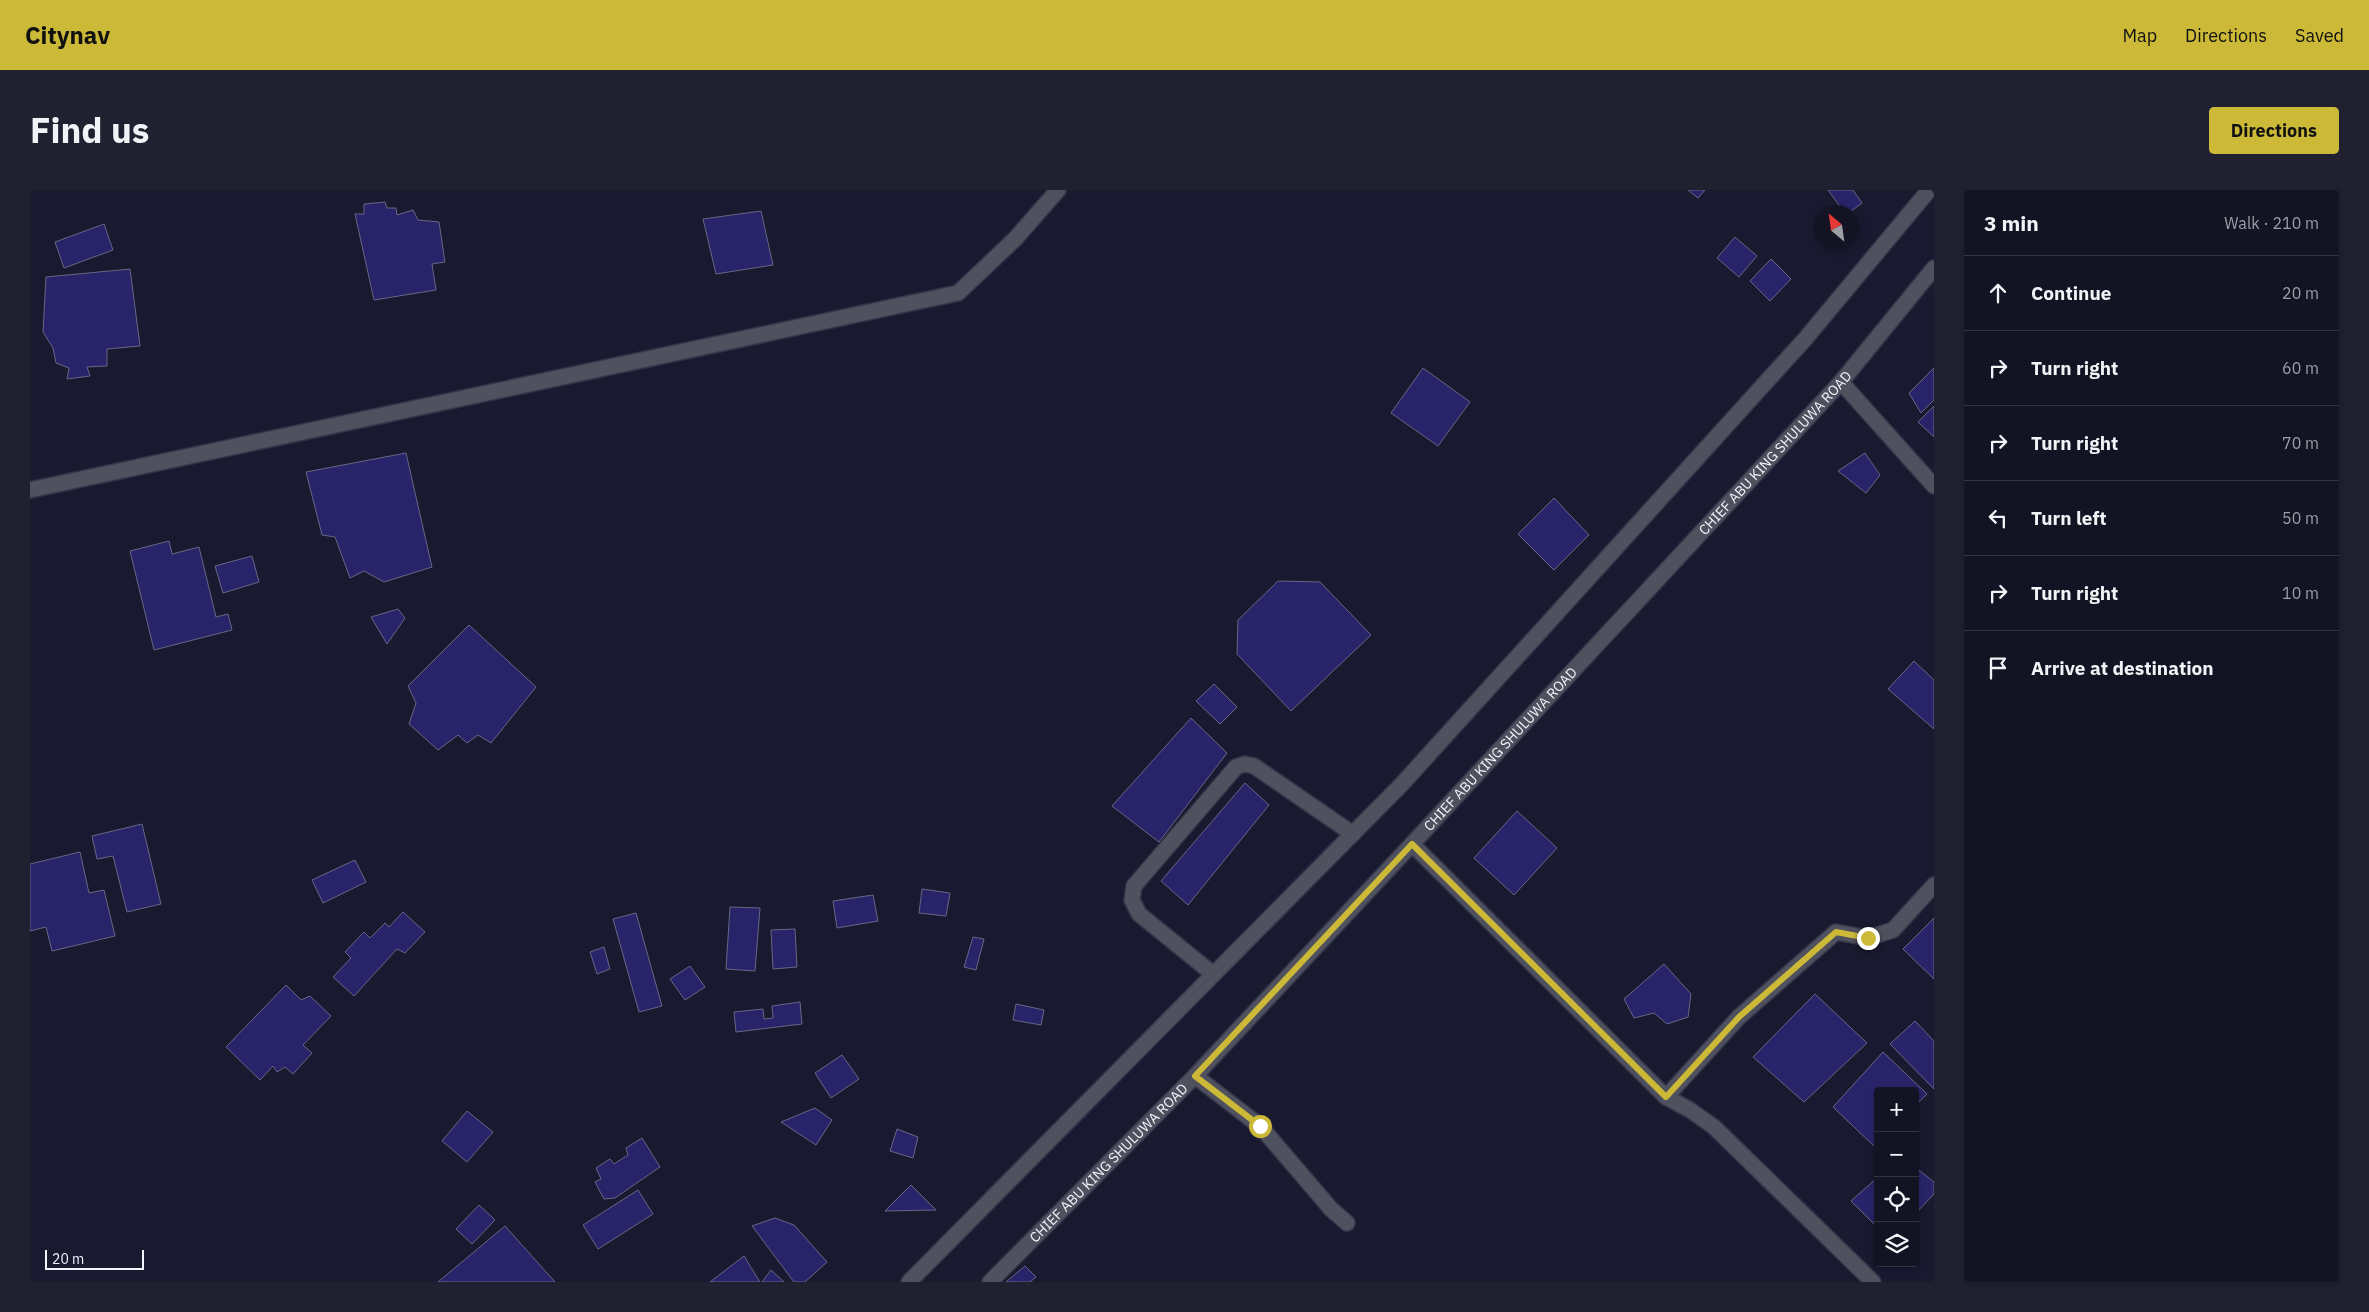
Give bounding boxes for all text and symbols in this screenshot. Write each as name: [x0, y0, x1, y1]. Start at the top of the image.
text: Citynav: [25, 19, 110, 51]
text: Map: [2122, 24, 2157, 47]
text: Directions: [2185, 24, 2267, 47]
text: Saved: [2295, 24, 2344, 47]
text: Find us: [30, 107, 149, 153]
button: Directions: [2209, 107, 2339, 154]
north arrow: [1814, 205, 1859, 250]
text: 3 min: [1984, 209, 2039, 237]
text: Walk · 210 m: [2224, 213, 2319, 233]
icon: ahead: [1984, 279, 2012, 307]
text: Continue: [2031, 281, 2111, 305]
text: 20 m: [2282, 283, 2319, 303]
icon: right: [1984, 354, 2012, 382]
text: Turn right: [2031, 356, 2118, 380]
text: 60 m: [2282, 358, 2319, 378]
street label: CHIEF ABU KING SHULUWA ROAD: [1695, 367, 1855, 539]
icon: right: [1984, 429, 2012, 457]
text: Turn right: [2031, 431, 2118, 455]
text: 70 m: [2282, 433, 2319, 453]
icon: left: [1984, 504, 2012, 532]
text: Turn left: [2031, 506, 2107, 530]
text: 50 m: [2282, 508, 2319, 528]
icon: right: [1984, 579, 2012, 607]
text: Turn right: [2031, 581, 2118, 605]
text: 10 m: [2282, 583, 2319, 603]
icon: arrive: [1984, 654, 2012, 682]
text: Arrive at destination: [2031, 656, 2214, 680]
street label: CHIEF ABU KING SHULUWA ROAD: [1420, 663, 1581, 835]
route end: [1857, 927, 1880, 950]
street label: CHIEF ABU KING SHULUWA ROAD: [1026, 1080, 1192, 1246]
map controls: [1874, 1087, 1919, 1267]
button: +: [1874, 1087, 1919, 1132]
route start: [1249, 1115, 1272, 1138]
button: −: [1874, 1132, 1919, 1177]
button: locate: [1874, 1177, 1919, 1222]
button: layers: [1874, 1222, 1919, 1267]
scale bar: [45, 1247, 144, 1270]
text: 20 m: [52, 1250, 84, 1268]

